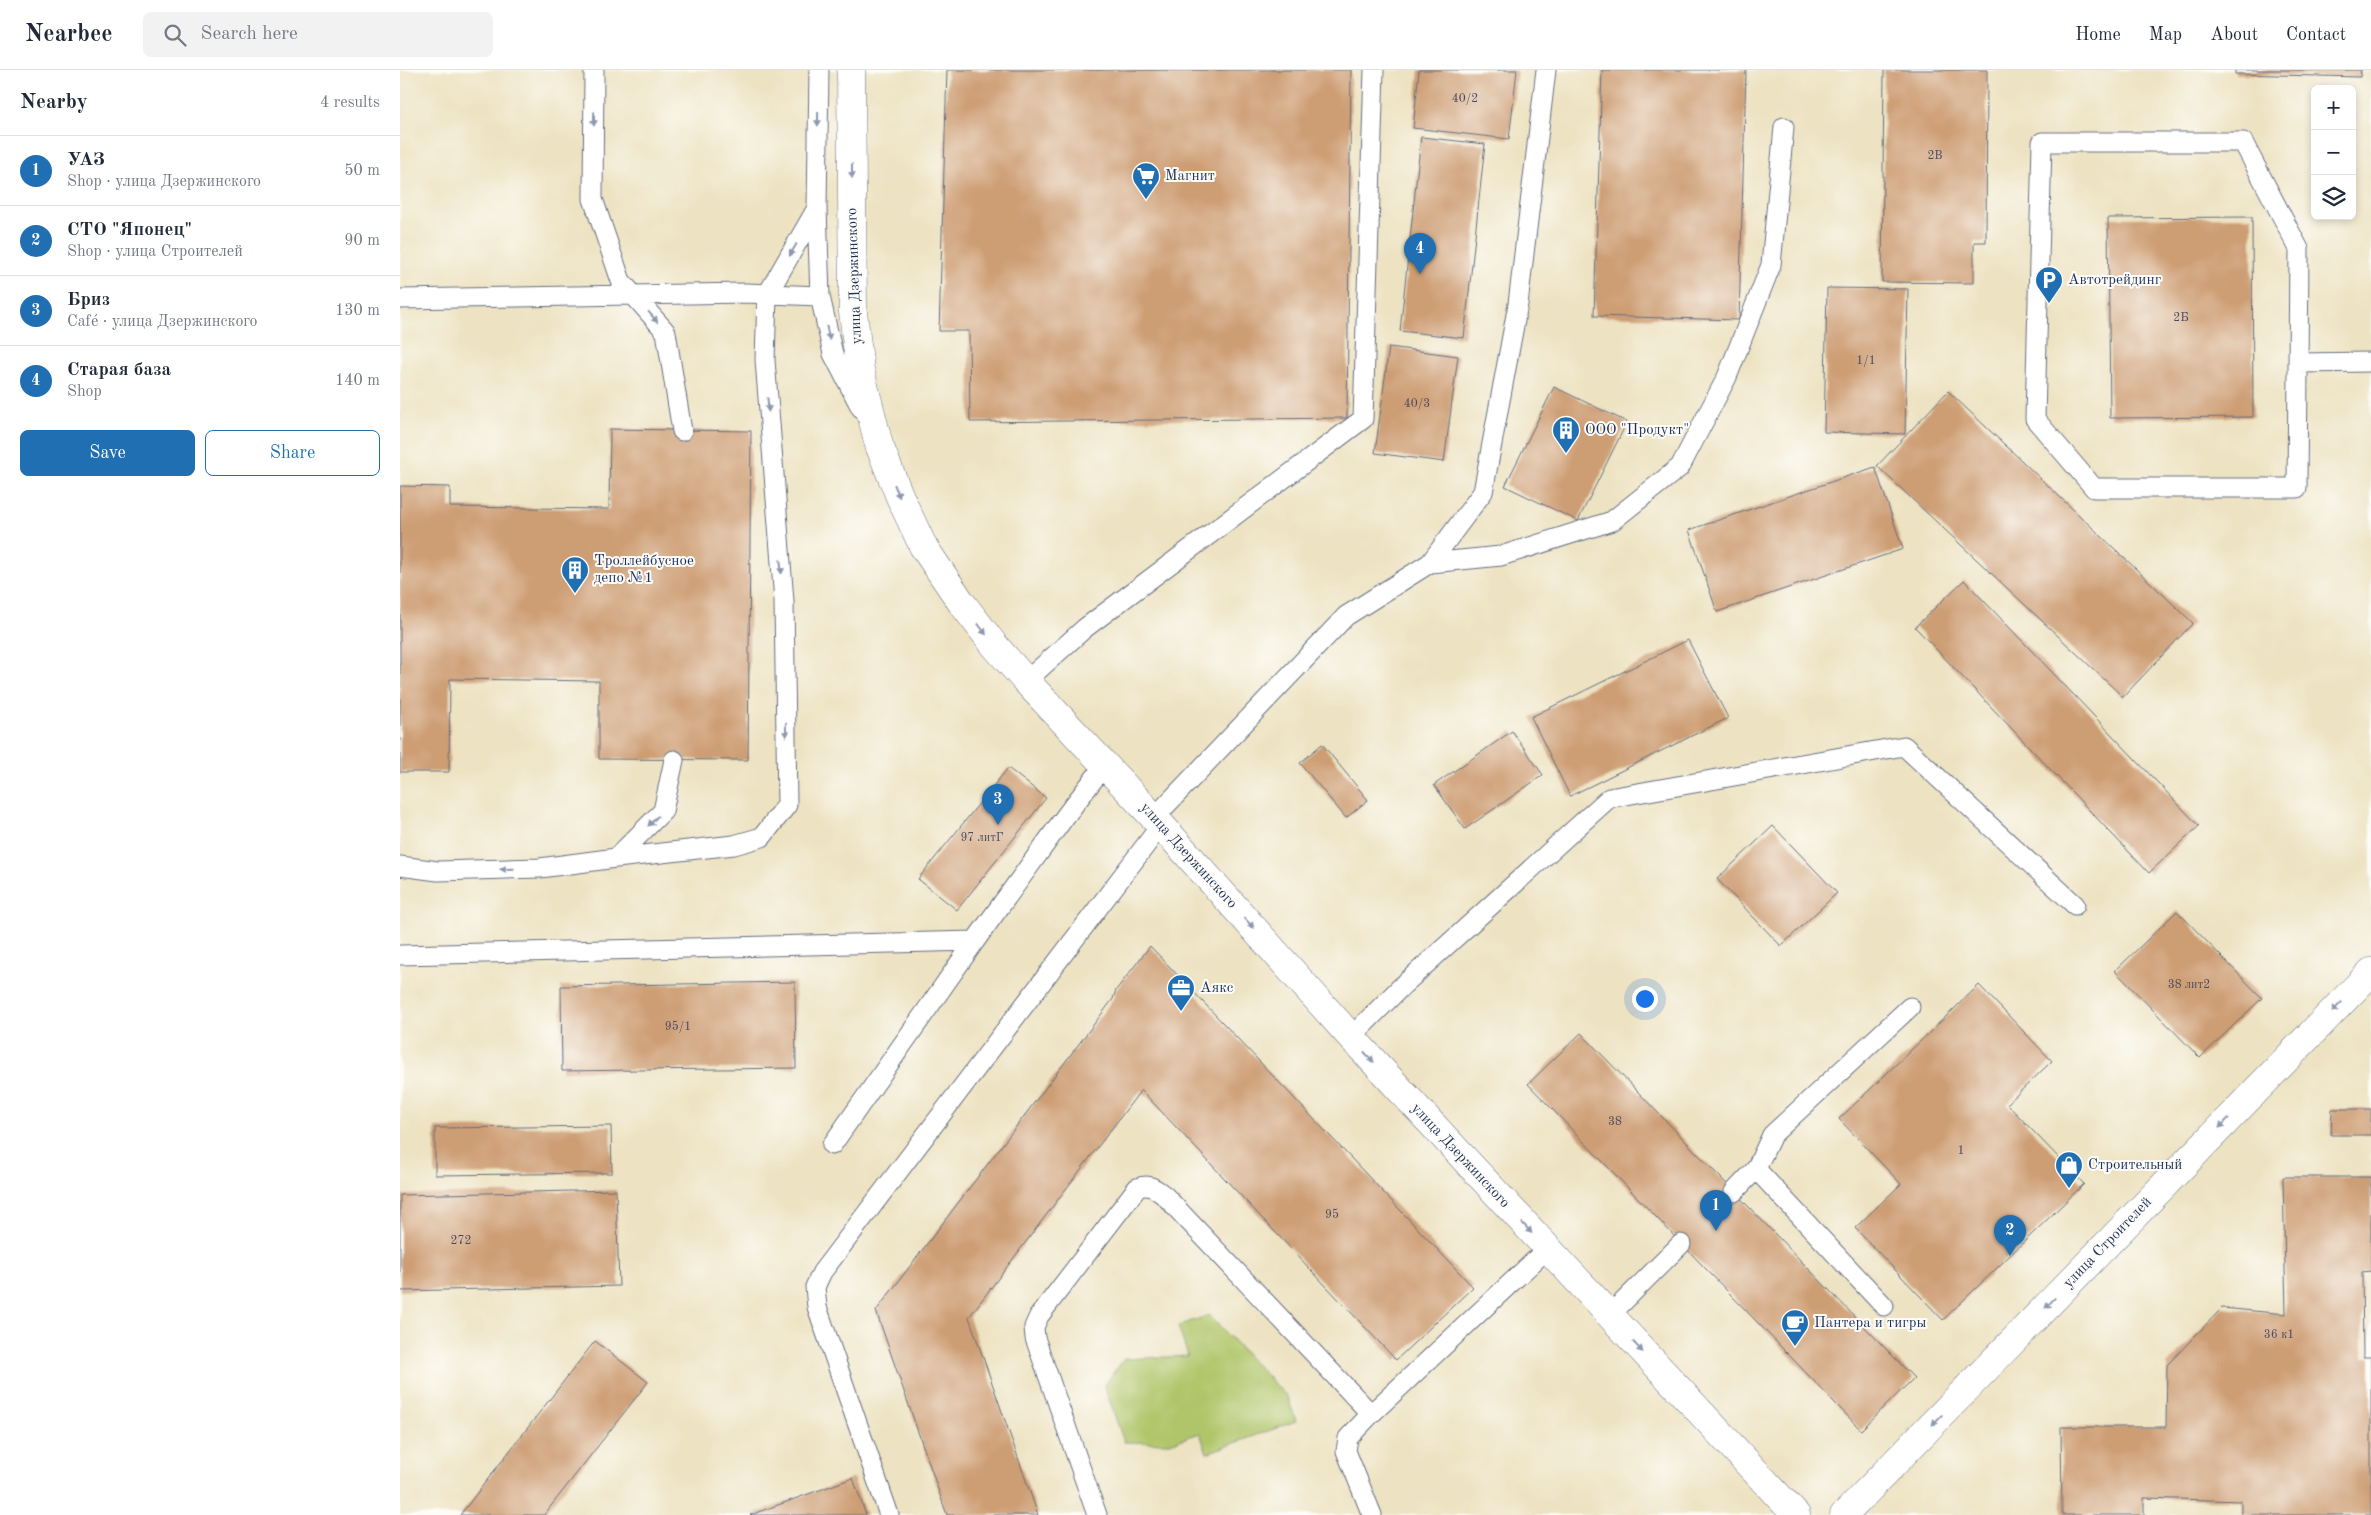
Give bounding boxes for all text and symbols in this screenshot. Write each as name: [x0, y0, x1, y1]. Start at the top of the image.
search box: [143, 12, 493, 57]
icon: search: [161, 21, 189, 49]
text: Nearbee: [25, 23, 113, 47]
text: Search here: [201, 25, 298, 44]
text: Home: [2075, 26, 2121, 44]
text: Map: [2149, 26, 2182, 44]
text: About: [2210, 26, 2258, 44]
text: Contact: [2286, 26, 2346, 44]
map controls: [2311, 85, 2356, 220]
button: +: [2311, 85, 2356, 130]
text: Nearby: [20, 92, 88, 113]
house number: 40/2: [1452, 93, 1478, 105]
text: 4 results: [320, 95, 380, 111]
one-way arrow: [590, 111, 598, 127]
one-way arrow: [814, 111, 822, 127]
button: −: [2311, 130, 2356, 175]
house number: 2В: [1927, 150, 1943, 162]
text: УАЗ: [67, 151, 105, 170]
supermarket icon: Магнит: [1131, 161, 1161, 200]
text: 1: [31, 163, 41, 179]
text: 50 m: [344, 163, 380, 179]
one-way arrow: [848, 163, 856, 179]
place label: Магнит: [1165, 169, 1215, 184]
text: Shop · улица Дзержинского: [67, 174, 261, 190]
button: layers: [2311, 175, 2356, 220]
street label: улица Дзержинского: [845, 207, 865, 345]
text: СТО "Японец": [67, 221, 192, 240]
text: 2: [31, 233, 41, 249]
text: 90 m: [344, 233, 380, 249]
pin: 4: [1404, 233, 1436, 274]
one-way arrow: [788, 243, 797, 257]
text: Shop · улица Строителей: [67, 244, 243, 260]
parking icon: Автотрейдинг: [2034, 265, 2064, 304]
place label: Автотрейдинг: [2068, 273, 2161, 288]
text: Бриз: [67, 291, 110, 310]
text: 3: [31, 303, 41, 319]
text: 130 m: [335, 303, 380, 319]
one-way arrow: [647, 310, 658, 323]
house number: 2Б: [2173, 312, 2189, 324]
text: Café · улица Дзержинского: [67, 314, 257, 330]
one-way arrow: [824, 325, 832, 340]
house number: 1/1: [1856, 355, 1876, 367]
text: Старая база: [67, 361, 171, 380]
text: 4: [31, 373, 41, 389]
text: 140 m: [335, 373, 380, 389]
text: Shop: [67, 384, 102, 400]
one-way arrow: [764, 398, 772, 414]
house number: 40/3: [1404, 398, 1430, 410]
building icon: ООО "Продукт": [1551, 415, 1581, 454]
place label: ООО "Продукт": [1585, 423, 1689, 438]
button: Save: [20, 430, 195, 476]
button: Share: [205, 430, 380, 476]
one-way arrow: [894, 483, 902, 498]
place label: Троллейбусное депо №1: [594, 554, 694, 586]
building icon: Троллейбусное депо №1: [560, 555, 590, 594]
one-way arrow: [777, 560, 785, 576]
one-way arrow: [976, 622, 987, 635]
one-way arrow: [782, 722, 790, 738]
pin: 3: [982, 784, 1014, 825]
street label: улица Дзержинского: [1137, 800, 1239, 912]
one-way arrow: [647, 815, 659, 827]
house number: 97 литГ: [960, 832, 1004, 844]
one-way arrow: [499, 865, 515, 873]
one-way arrow: [1243, 917, 1254, 930]
office icon: Аякс: [1166, 973, 1196, 1012]
house number: 38 лит2: [2168, 979, 2210, 991]
place label: Аякс: [1200, 981, 1234, 996]
your location: [1632, 986, 1658, 1012]
one-way arrow: [2331, 1000, 2343, 1012]
house number: 95/1: [665, 1020, 691, 1033]
one-way arrow: [1363, 1051, 1375, 1063]
street label: улица Дзержинского: [1408, 1101, 1512, 1211]
house number: 38: [1608, 1116, 1622, 1128]
one-way arrow: [2218, 1117, 2230, 1129]
house number: 1: [1958, 1145, 1964, 1157]
shop icon: Строительный: [2054, 1150, 2084, 1189]
place label: Строительный: [2088, 1158, 2182, 1173]
pin: 1: [1700, 1190, 1732, 1231]
street label: улица Строителей: [2061, 1195, 2155, 1291]
house number: 95: [1325, 1208, 1339, 1221]
pin: 2: [1994, 1215, 2026, 1256]
one-way arrow: [1521, 1221, 1533, 1233]
house number: 272: [451, 1235, 471, 1247]
one-way arrow: [2044, 1297, 2056, 1309]
cafe icon: Пантера и тигры: [1780, 1308, 1810, 1347]
place label: Пантера и тигры: [1814, 1316, 1927, 1331]
house number: 36 к1: [2264, 1329, 2294, 1341]
one-way arrow: [1632, 1340, 1644, 1352]
one-way arrow: [1931, 1414, 1943, 1426]

